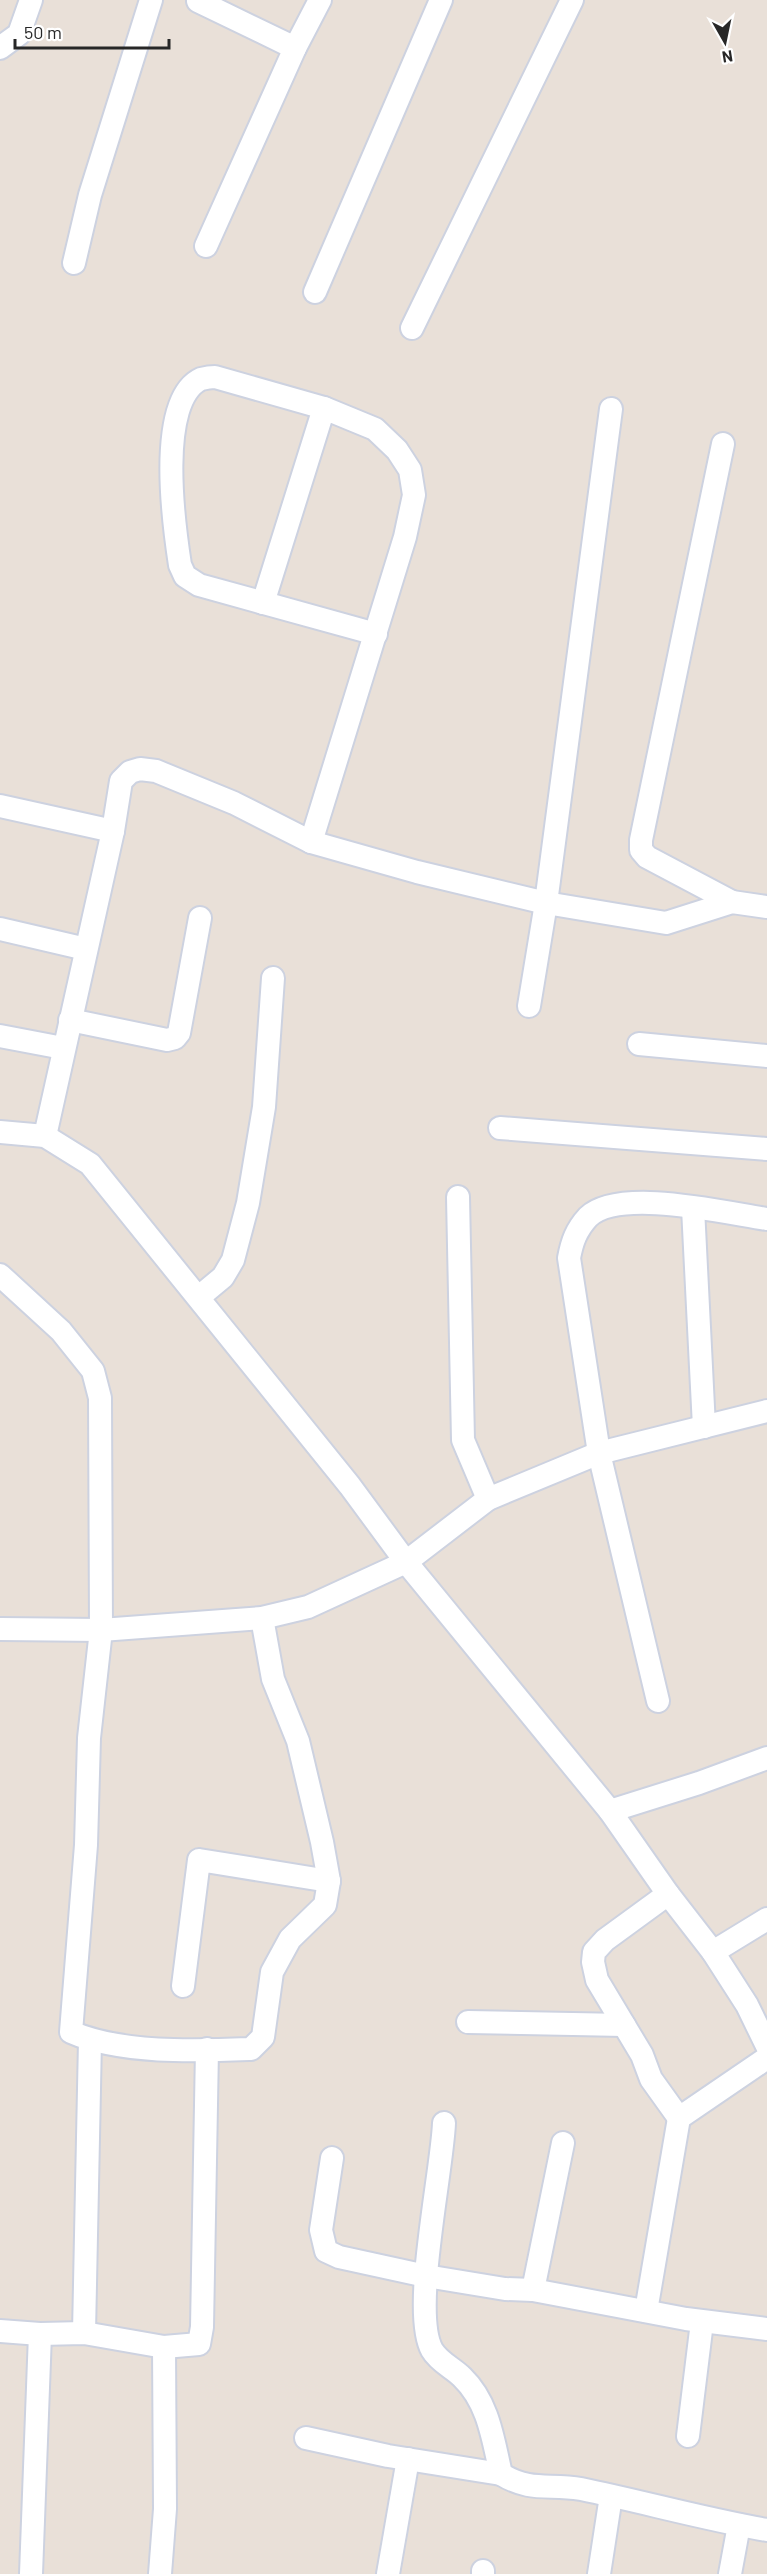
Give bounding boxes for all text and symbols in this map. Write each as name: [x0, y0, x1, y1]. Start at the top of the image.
scale bar: [15, 12, 170, 50]
north arrow: [695, 12, 755, 72]
text: 50 m: [24, 21, 62, 43]
text: N: [721, 47, 734, 68]

